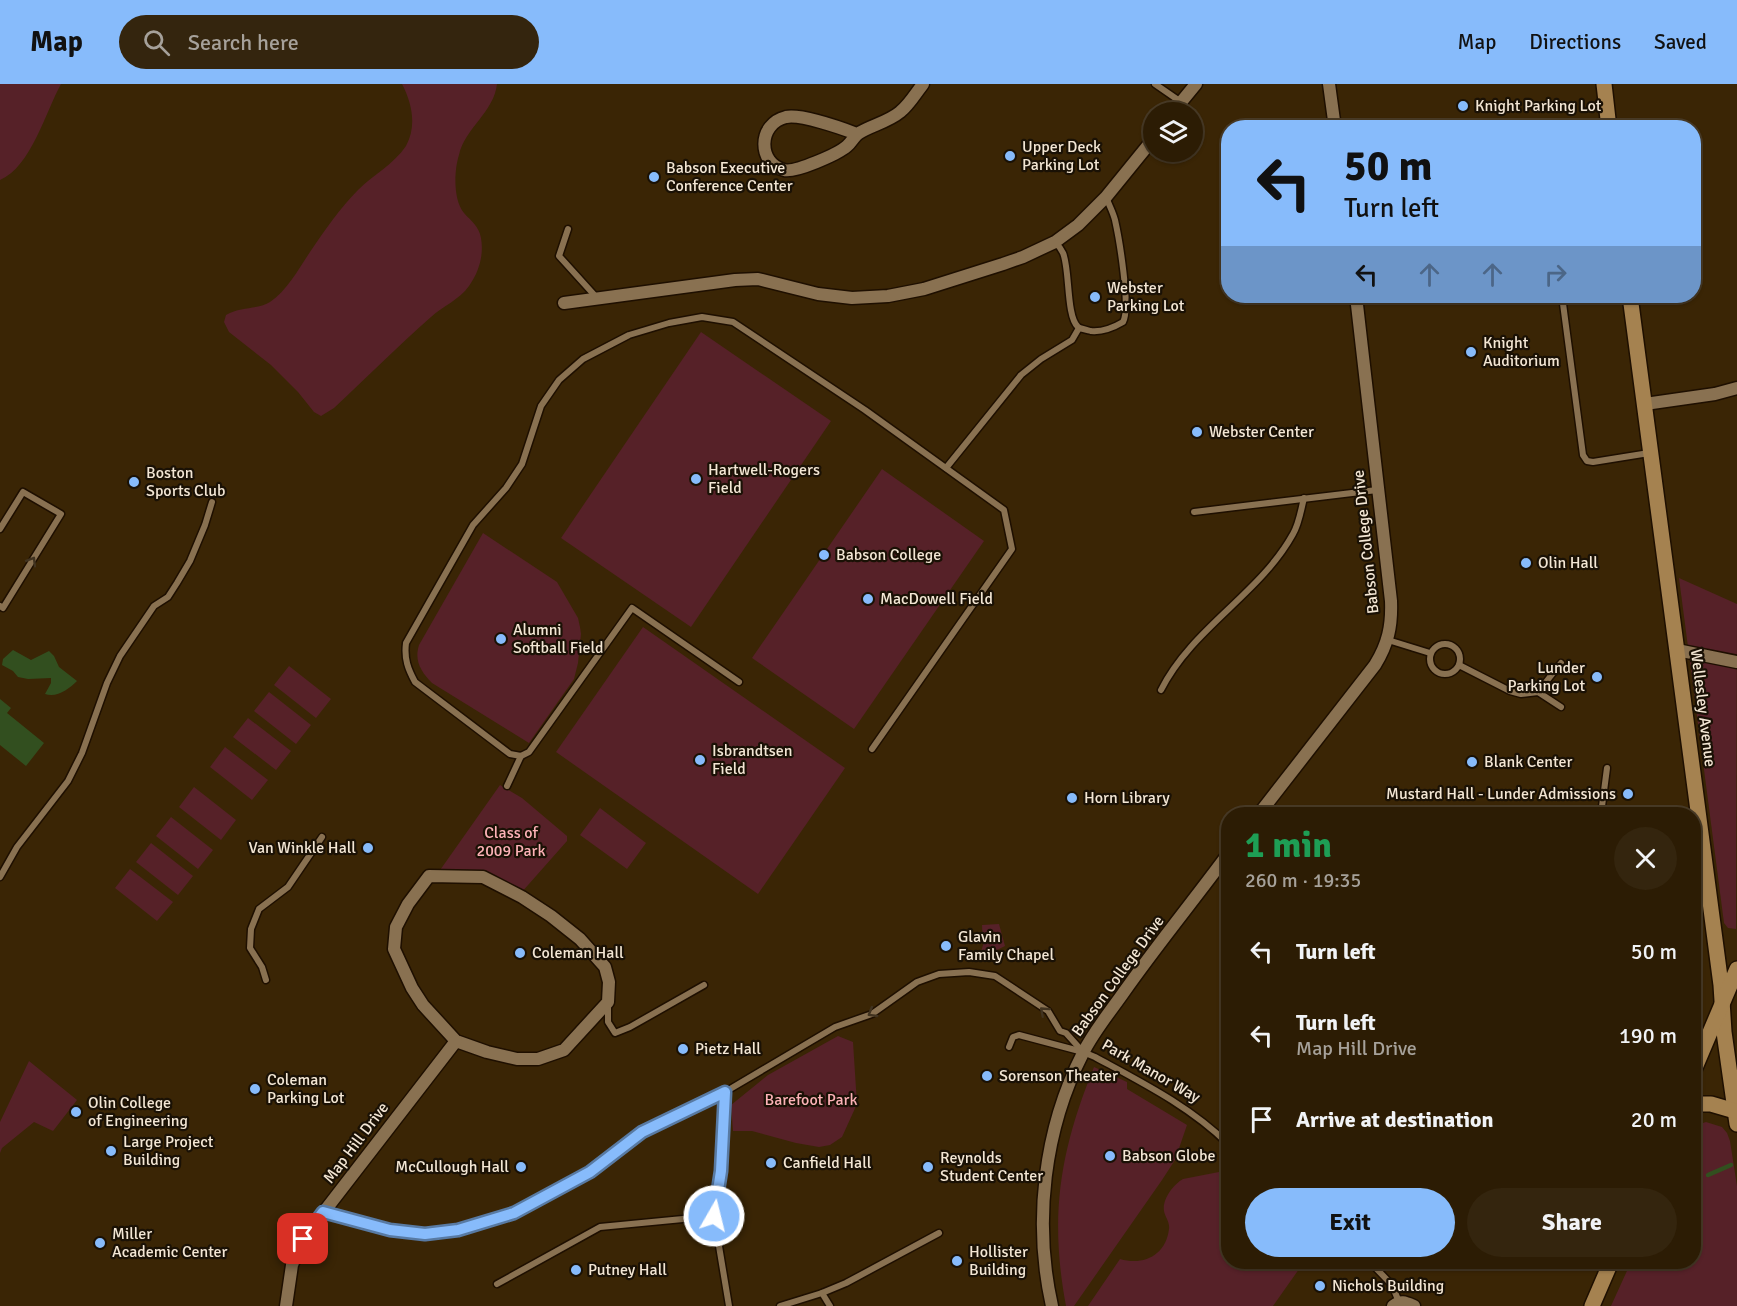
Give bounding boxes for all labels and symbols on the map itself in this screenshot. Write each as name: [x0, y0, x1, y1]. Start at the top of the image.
place label: Knight Parking Lot: [1475, 96, 1602, 116]
marker: Knight Parking Lot: [1456, 99, 1470, 113]
place label: Upper Deck Parking Lot: [1022, 137, 1101, 175]
marker: Upper Deck Parking Lot: [1003, 149, 1017, 163]
place label: Babson Executive Conference Center: [666, 158, 793, 196]
marker: Babson Executive Conference Center: [647, 170, 661, 184]
place label: Webster Parking Lot: [1107, 278, 1185, 316]
marker: Webster Parking Lot: [1088, 290, 1102, 304]
place label: Knight Auditorium: [1483, 333, 1560, 371]
marker: Knight Auditorium: [1464, 345, 1478, 359]
place label: Webster Center: [1209, 422, 1314, 442]
marker: Webster Center: [1190, 425, 1204, 439]
place label: Hartwell-Rogers Field: [708, 460, 820, 498]
place label: Boston Sports Club: [146, 463, 225, 501]
street label: Babson College Drive: [1349, 469, 1383, 615]
marker: Hartwell-Rogers Field: [689, 472, 703, 486]
marker: Boston Sports Club: [127, 475, 141, 489]
place label: Babson College: [836, 545, 941, 565]
marker: Babson College: [817, 548, 831, 562]
place label: Olin Hall: [1538, 553, 1598, 573]
marker: Olin Hall: [1519, 556, 1533, 570]
one-way arrow: [24, 557, 36, 567]
place label: MacDowell Field: [880, 589, 993, 609]
marker: MacDowell Field: [861, 592, 875, 606]
place label: Alumni Softball Field: [513, 620, 604, 658]
marker: Alumni Softball Field: [494, 632, 508, 646]
street label: Wellesley Avenue: [1686, 648, 1720, 768]
place label: Lunder Parking Lot: [1508, 658, 1585, 696]
marker: Lunder Parking Lot: [1590, 670, 1604, 684]
place label: Isbrandtsen Field: [712, 741, 793, 779]
place label: Blank Center: [1484, 752, 1573, 772]
marker: Isbrandtsen Field: [693, 753, 707, 767]
marker: Blank Center: [1465, 755, 1479, 769]
place label: Mustard Hall - Lunder Admissions: [1386, 784, 1616, 804]
marker: Mustard Hall - Lunder Admissions: [1621, 787, 1635, 801]
place label: Horn Library: [1084, 788, 1170, 808]
marker: Horn Library: [1065, 791, 1079, 805]
park label: Class of 2009 Park: [477, 823, 545, 861]
place label: Van Winkle Hall: [248, 838, 356, 858]
marker: Van Winkle Hall: [361, 841, 375, 855]
street label: Babson College Drive: [1067, 912, 1169, 1040]
place label: Glavin Family Chapel: [958, 927, 1054, 965]
marker: Glavin Family Chapel: [939, 939, 953, 953]
place label: Coleman Hall: [532, 943, 624, 963]
marker: Coleman Hall: [513, 946, 527, 960]
one-way arrow: [868, 1005, 878, 1017]
one-way arrow: [1040, 1007, 1051, 1018]
street label: Park Manor Way: [1098, 1035, 1204, 1107]
place label: Pietz Hall: [695, 1039, 761, 1059]
marker: Pietz Hall: [676, 1042, 690, 1056]
place label: Sorenson Theater: [999, 1066, 1118, 1086]
marker: Sorenson Theater: [980, 1069, 994, 1083]
place label: Coleman Parking Lot: [267, 1070, 345, 1108]
marker: Coleman Parking Lot: [248, 1082, 262, 1096]
park label: Barefoot Park: [765, 1090, 857, 1110]
place label: Olin College of Engineering: [88, 1093, 188, 1131]
street label: Map Hill Drive: [319, 1098, 393, 1188]
marker: Olin College of Engineering: [69, 1105, 83, 1119]
place label: Large Project Building: [123, 1132, 214, 1170]
marker: Large Project Building: [104, 1144, 118, 1158]
place label: Babson Globe: [1122, 1146, 1215, 1166]
place label: Reynolds Student Center: [940, 1148, 1043, 1186]
marker: Babson Globe: [1103, 1149, 1117, 1163]
place label: Canfield Hall: [783, 1153, 872, 1173]
marker: Canfield Hall: [764, 1156, 778, 1170]
place label: McCullough Hall: [395, 1157, 509, 1177]
marker: McCullough Hall: [514, 1160, 528, 1174]
marker: Reynolds Student Center: [921, 1160, 935, 1174]
position arrow: [682, 1184, 746, 1248]
pin: [277, 1213, 328, 1264]
place label: Miller Academic Center: [112, 1224, 228, 1262]
marker: Miller Academic Center: [93, 1236, 107, 1250]
place label: Hollister Building: [969, 1242, 1028, 1280]
marker: Hollister Building: [950, 1254, 964, 1268]
place label: Putney Hall: [588, 1260, 667, 1280]
marker: Putney Hall: [569, 1263, 583, 1277]
place label: Nichols Building: [1332, 1276, 1444, 1296]
marker: Nichols Building: [1313, 1279, 1327, 1293]

